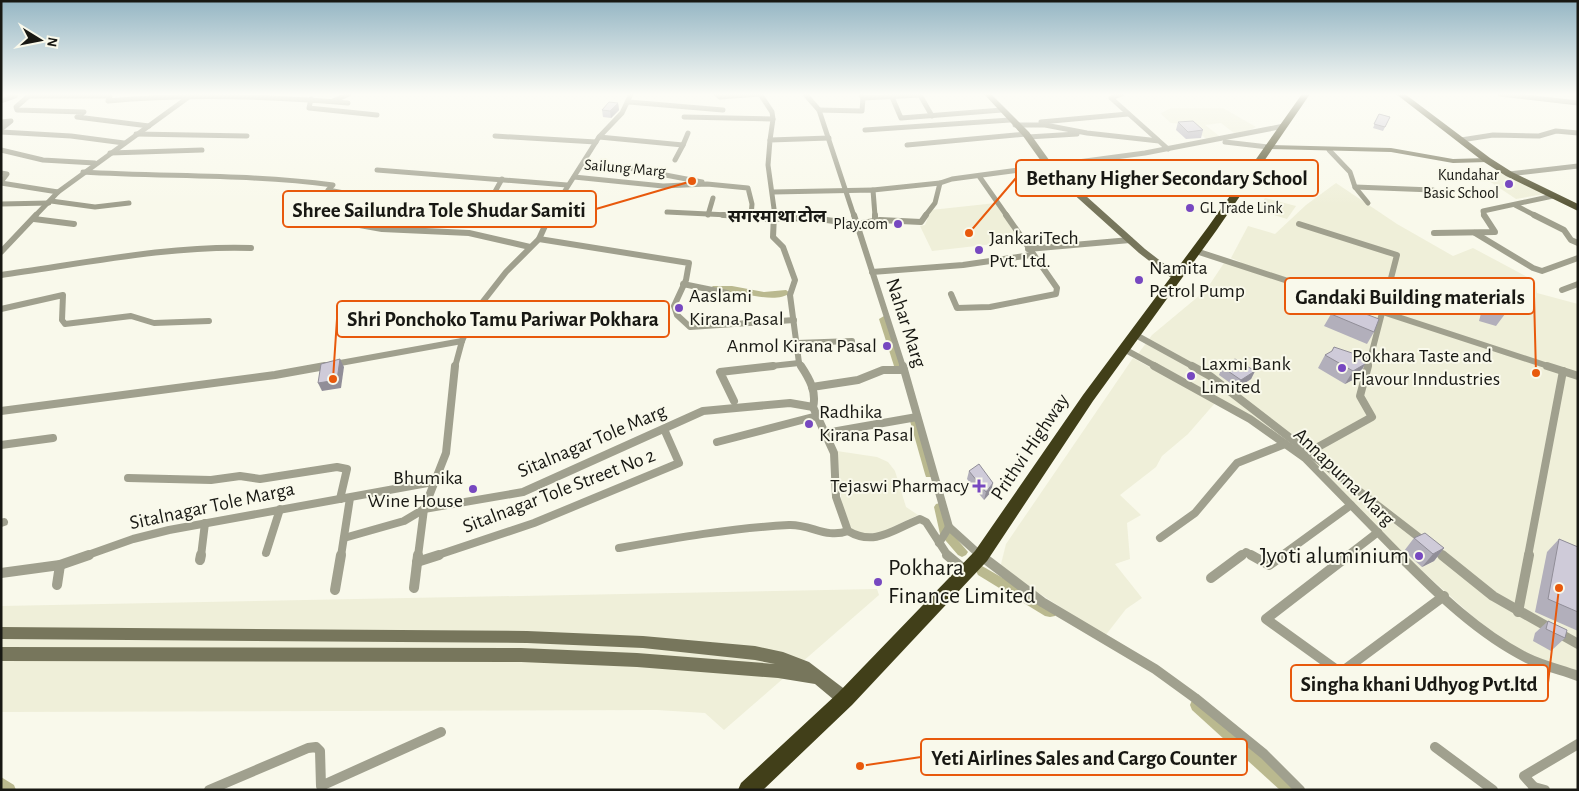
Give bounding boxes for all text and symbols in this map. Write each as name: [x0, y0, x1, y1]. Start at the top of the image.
north arrow: [15, 15, 65, 65]
text: N: [44, 36, 60, 48]
street label: Sailung Marg: [584, 156, 667, 180]
callout: Bethany Higher Secondary School: [1016, 160, 1318, 196]
place label: Kundahar Basic School: [1423, 167, 1500, 201]
text: Bethany Higher Secondary School: [1026, 168, 1308, 189]
marker: Kundahar Basic School: [1503, 178, 1515, 190]
callout: Shree Sailundra Tole Shudar Samiti: [283, 191, 596, 227]
text: Shree Sailundra Tole Shudar Samiti: [292, 200, 586, 221]
place label: GL Trade Link: [1200, 200, 1283, 216]
marker: GL Trade Link: [1184, 202, 1196, 214]
district label: सगरमाथा टोल: [728, 206, 827, 226]
place label: Play.com: [833, 216, 888, 233]
marker: Play.com: [892, 218, 904, 230]
place label: JankariTech Pvt. Ltd.: [989, 228, 1079, 271]
marker: JankariTech Pvt. Ltd.: [973, 244, 985, 256]
place label: Namita Petrol Pump: [1149, 258, 1245, 301]
marker: Namita Petrol Pump: [1133, 274, 1145, 286]
street label: Nahar Marg: [882, 276, 930, 370]
callout: Gandaki Building materials: [1285, 278, 1534, 314]
place label: Aaslami Kirana Pasal: [689, 286, 784, 329]
text: Gandaki Building materials: [1295, 287, 1525, 308]
callout: Shri Ponchoko Tamu Pariwar Pokhara: [337, 301, 669, 337]
marker: Aaslami Kirana Pasal: [673, 302, 685, 314]
text: Shri Ponchoko Tamu Pariwar Pokhara: [347, 309, 659, 330]
place label: Anmol Kirana Pasal: [727, 336, 877, 356]
marker: Anmol Kirana Pasal: [881, 340, 893, 352]
place label: Pokhara Taste and Flavour Inndustries: [1352, 346, 1500, 389]
place label: Laxmi Bank Limited: [1201, 354, 1291, 397]
marker: Pokhara Taste and Flavour Inndustries: [1336, 362, 1348, 374]
marker: Laxmi Bank Limited: [1185, 370, 1197, 382]
street label: Prithvi Highway: [987, 390, 1073, 504]
street label: Sitalnagar Tole Marg: [515, 401, 669, 481]
place label: Radhika Kirana Pasal: [819, 402, 914, 445]
marker: Radhika Kirana Pasal: [803, 418, 815, 430]
street label: Annapurna Marg: [1290, 424, 1398, 530]
street label: Sitalnagar Tole Street No 2: [460, 445, 658, 537]
place label: Bhumika Wine House: [368, 468, 463, 511]
place label: Tejaswi Pharmacy: [830, 476, 969, 496]
street label: Sitalnagar Tole Marga: [128, 479, 296, 533]
marker: Tejaswi Pharmacy: [973, 480, 985, 492]
marker: Bhumika Wine House: [467, 483, 479, 495]
place label: Jyoti aluminium: [1260, 544, 1409, 568]
marker: Jyoti aluminium: [1413, 550, 1425, 562]
place label: Pokhara Finance Limited: [888, 556, 1036, 608]
marker: Pokhara Finance Limited: [872, 576, 884, 588]
callout: Singha khani Udhyog Pvt.ltd: [1291, 665, 1548, 701]
text: Singha khani Udhyog Pvt.ltd: [1300, 674, 1538, 695]
callout: Yeti Airlines Sales and Cargo Counter: [921, 739, 1247, 775]
text: Yeti Airlines Sales and Cargo Counter: [931, 748, 1238, 769]

